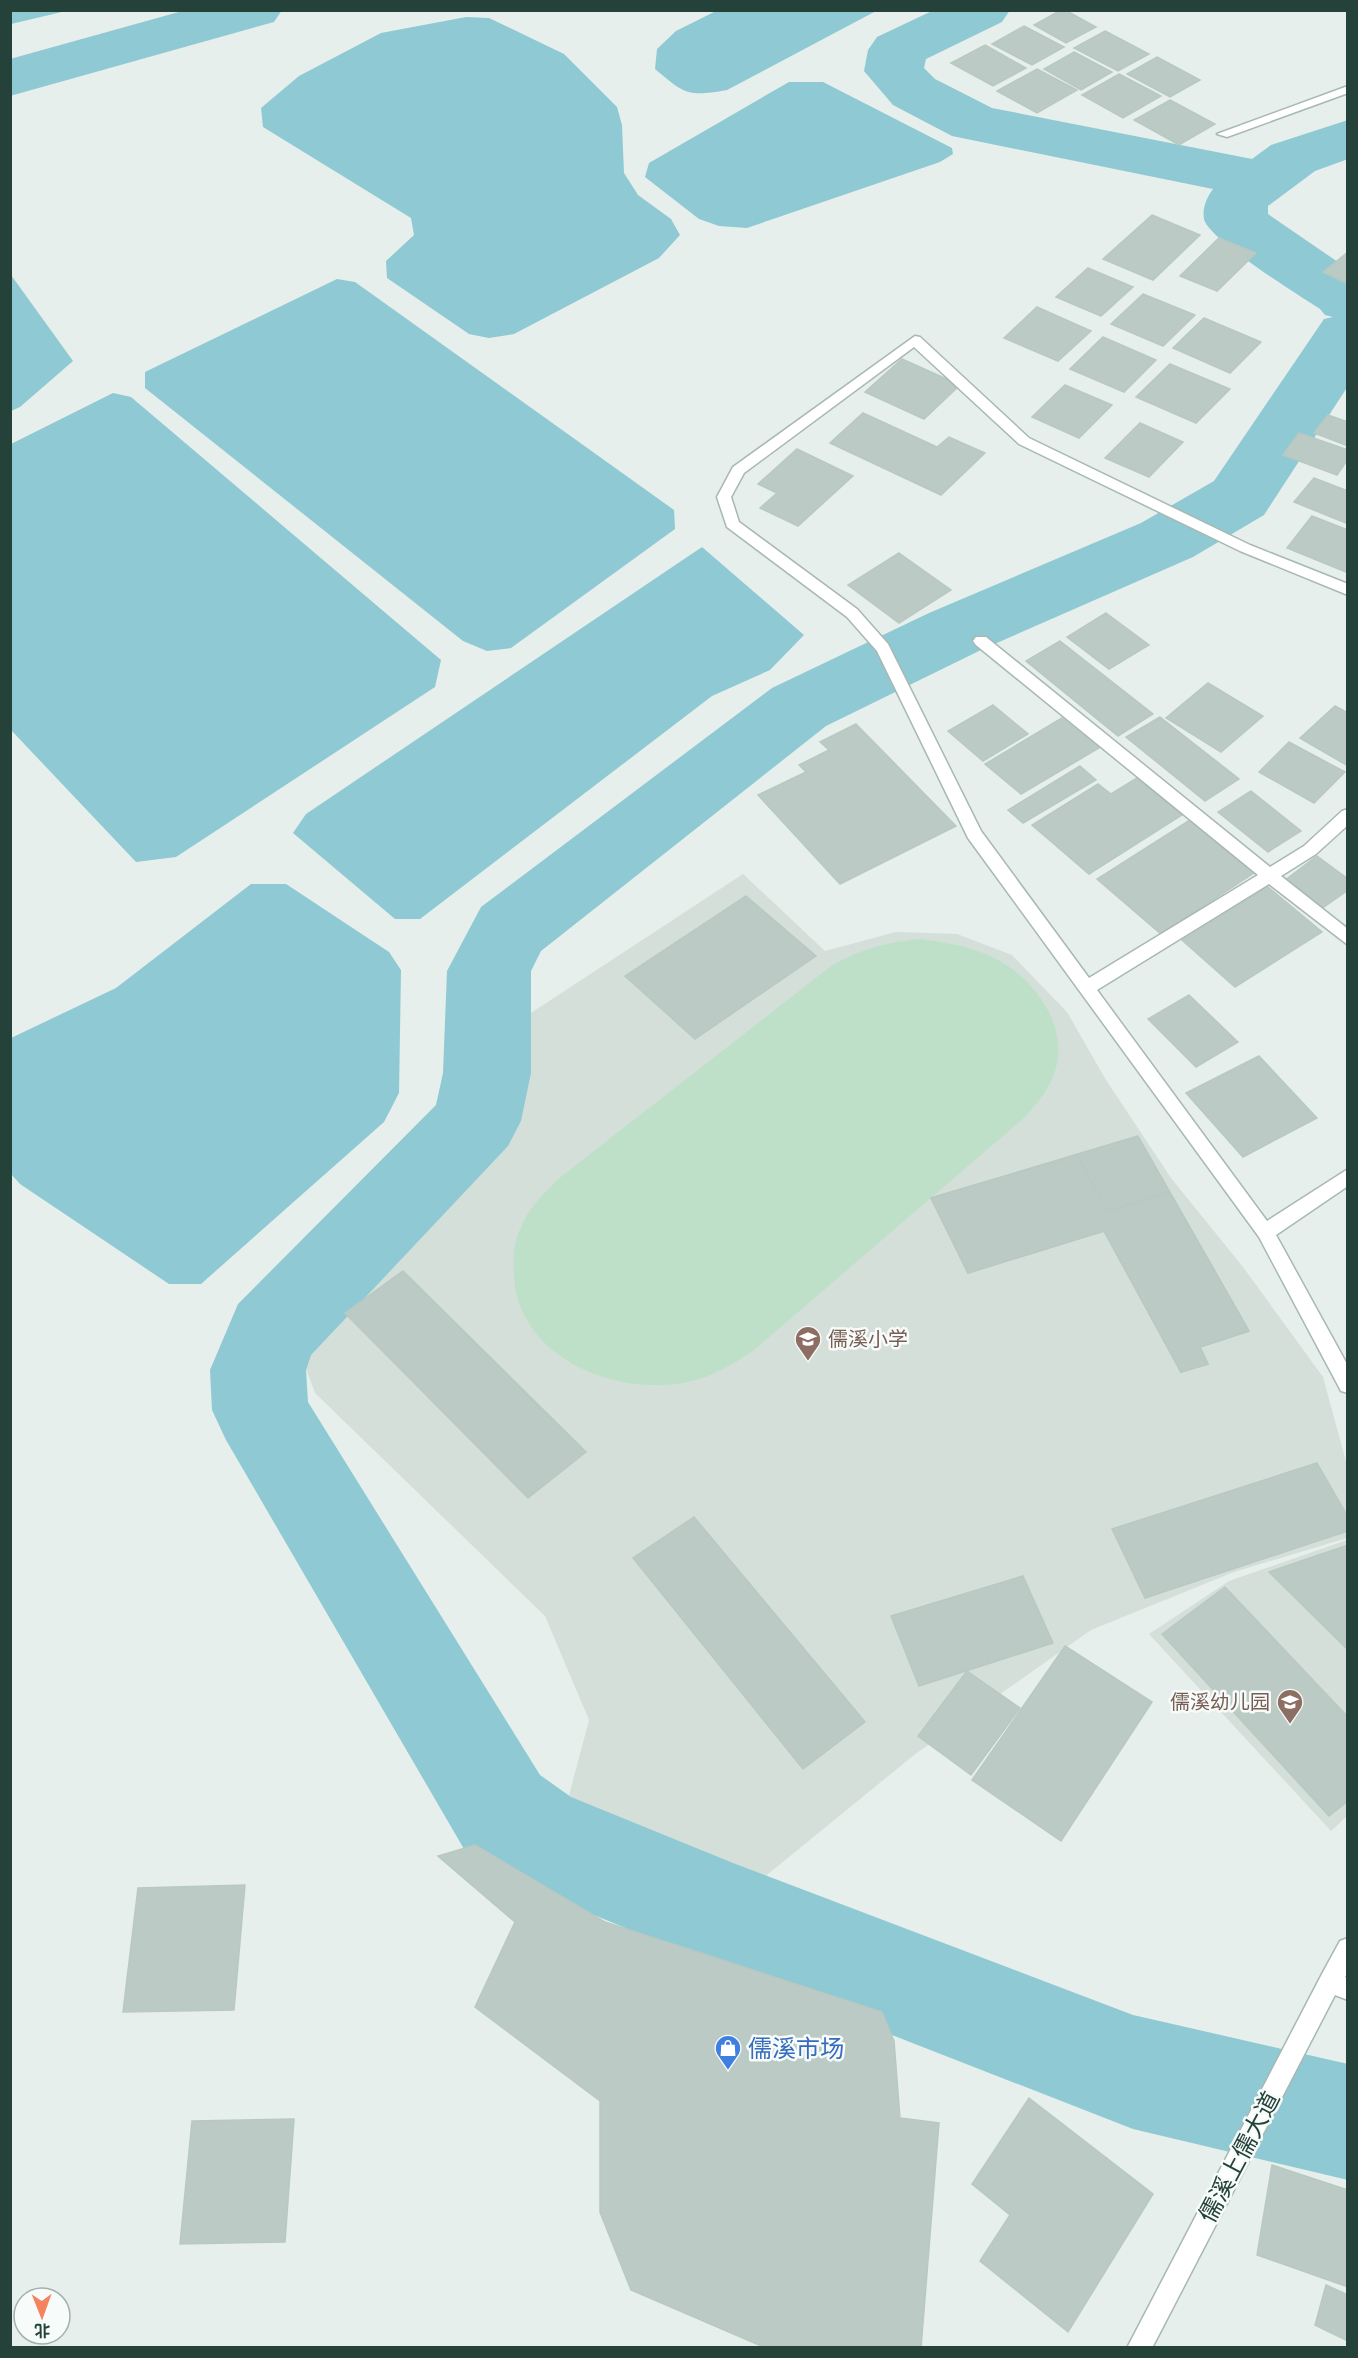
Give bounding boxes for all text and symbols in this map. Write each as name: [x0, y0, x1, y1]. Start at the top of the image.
school or university icon: 儒溪小学: [793, 1324, 823, 1362]
place label: 儒溪小学: [828, 1326, 908, 1352]
school or university icon: 儒溪幼儿园: [1275, 1687, 1305, 1725]
place label: 儒溪幼儿园: [1170, 1689, 1270, 1715]
shop icon: 儒溪市场: [713, 2033, 743, 2071]
place label: 儒溪市场: [748, 2033, 844, 2064]
street label: 儒溪上儒大道: [1192, 2086, 1286, 2228]
north arrow: [12, 2286, 72, 2346]
text: 北: [34, 2320, 50, 2341]

